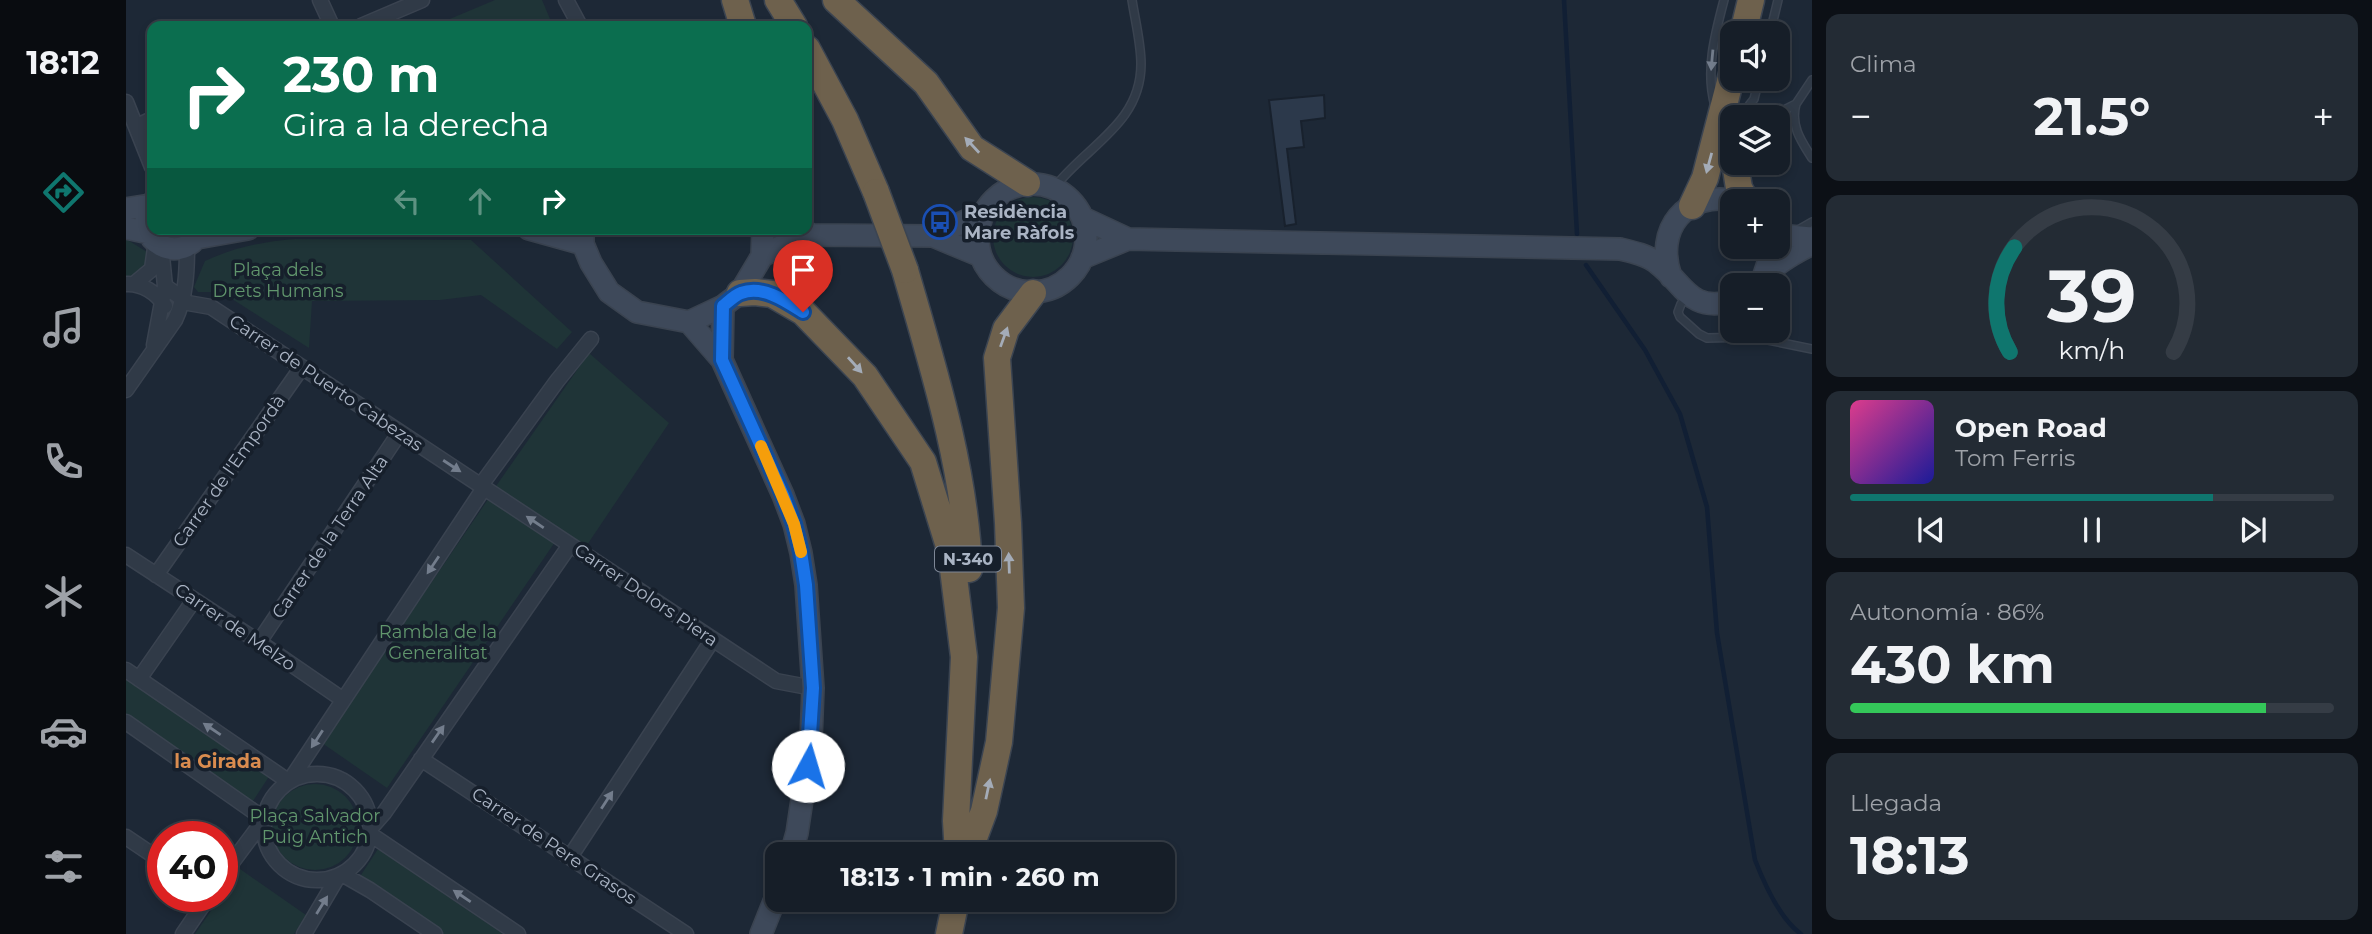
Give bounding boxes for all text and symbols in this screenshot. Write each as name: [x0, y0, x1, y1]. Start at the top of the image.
map controls: [1720, 21, 1790, 343]
button: sound: [1720, 21, 1790, 91]
text: 18:12: [26, 43, 100, 82]
text: 230 m: [283, 45, 439, 104]
icon: right: [168, 49, 259, 140]
one-way arrow: [1706, 49, 1717, 71]
text: Clima: [1850, 50, 1917, 78]
text: 21.5°: [2033, 85, 2151, 148]
text: −: [1850, 93, 1872, 140]
text: +: [2312, 93, 2334, 140]
text: Gira a la derecha: [283, 105, 549, 144]
button: layers: [1720, 105, 1790, 175]
one-way arrow: [964, 136, 980, 154]
one-way arrow: [1703, 152, 1714, 174]
icon: directions: [39, 168, 88, 217]
icon: left: [388, 182, 426, 220]
icon: ahead: [461, 182, 499, 220]
icon: right: [534, 182, 572, 220]
button: +: [1720, 189, 1790, 259]
place label: Residència Mare Ràfols: [964, 201, 1075, 244]
bus stop icon: Residència Mare Ràfols: [921, 203, 959, 241]
pin: [773, 240, 833, 312]
icon: arrive: [784, 251, 822, 289]
text: 39: [2046, 252, 2137, 340]
park label: Plaça dels Drets Humans: [213, 259, 344, 302]
button: −: [1720, 273, 1790, 343]
icon: music: [39, 303, 88, 352]
street label: Carrer de Puerto Cabezas: [225, 310, 427, 456]
one-way arrow: [999, 327, 1010, 348]
text: km/h: [2059, 335, 2125, 365]
one-way arrow: [846, 356, 862, 373]
street label: Carrer de l'Empordà: [168, 391, 290, 551]
text: Open Road: [1955, 412, 2107, 444]
icon: phone: [39, 437, 88, 486]
text: Tom Ferris: [1955, 444, 2075, 472]
street label: Carrer de la Terra Alta: [267, 451, 393, 623]
one-way arrow: [442, 460, 462, 473]
icon: previous: [1912, 511, 1950, 549]
icon: pause: [2073, 511, 2111, 549]
icon: next: [2234, 511, 2272, 549]
one-way arrow: [525, 515, 545, 528]
street label: Carrer Dolors Piera: [570, 539, 722, 651]
road number: N-340: [935, 546, 1001, 572]
one-way arrow: [1004, 552, 1015, 574]
one-way arrow: [426, 556, 440, 574]
icon: climate: [39, 572, 88, 621]
street label: Carrer de Melzo: [170, 578, 300, 676]
text: Autonomía · 86%: [1850, 598, 2044, 626]
park label: Rambla de la Generalitat: [379, 621, 497, 664]
text: 430 km: [1850, 633, 2055, 696]
icon: car: [39, 707, 88, 756]
one-way arrow: [202, 722, 221, 735]
one-way arrow: [431, 725, 445, 743]
one-way arrow: [310, 729, 323, 749]
position arrow: [771, 729, 845, 803]
district label: la Girada: [174, 750, 262, 773]
one-way arrow: [983, 778, 994, 800]
street label: Carrer de Pere Grasos: [467, 783, 641, 909]
text: Llegada: [1850, 789, 1942, 817]
one-way arrow: [600, 791, 614, 809]
park label: Plaça Salvador Puig Antich: [249, 805, 381, 848]
speed limit sign: 40: [147, 821, 238, 912]
text: 18:13: [1850, 824, 1970, 887]
icon: filters: [39, 842, 88, 891]
text: 18:13 · 1 min · 260 m: [840, 861, 1100, 893]
one-way arrow: [453, 889, 471, 903]
one-way arrow: [315, 895, 328, 914]

